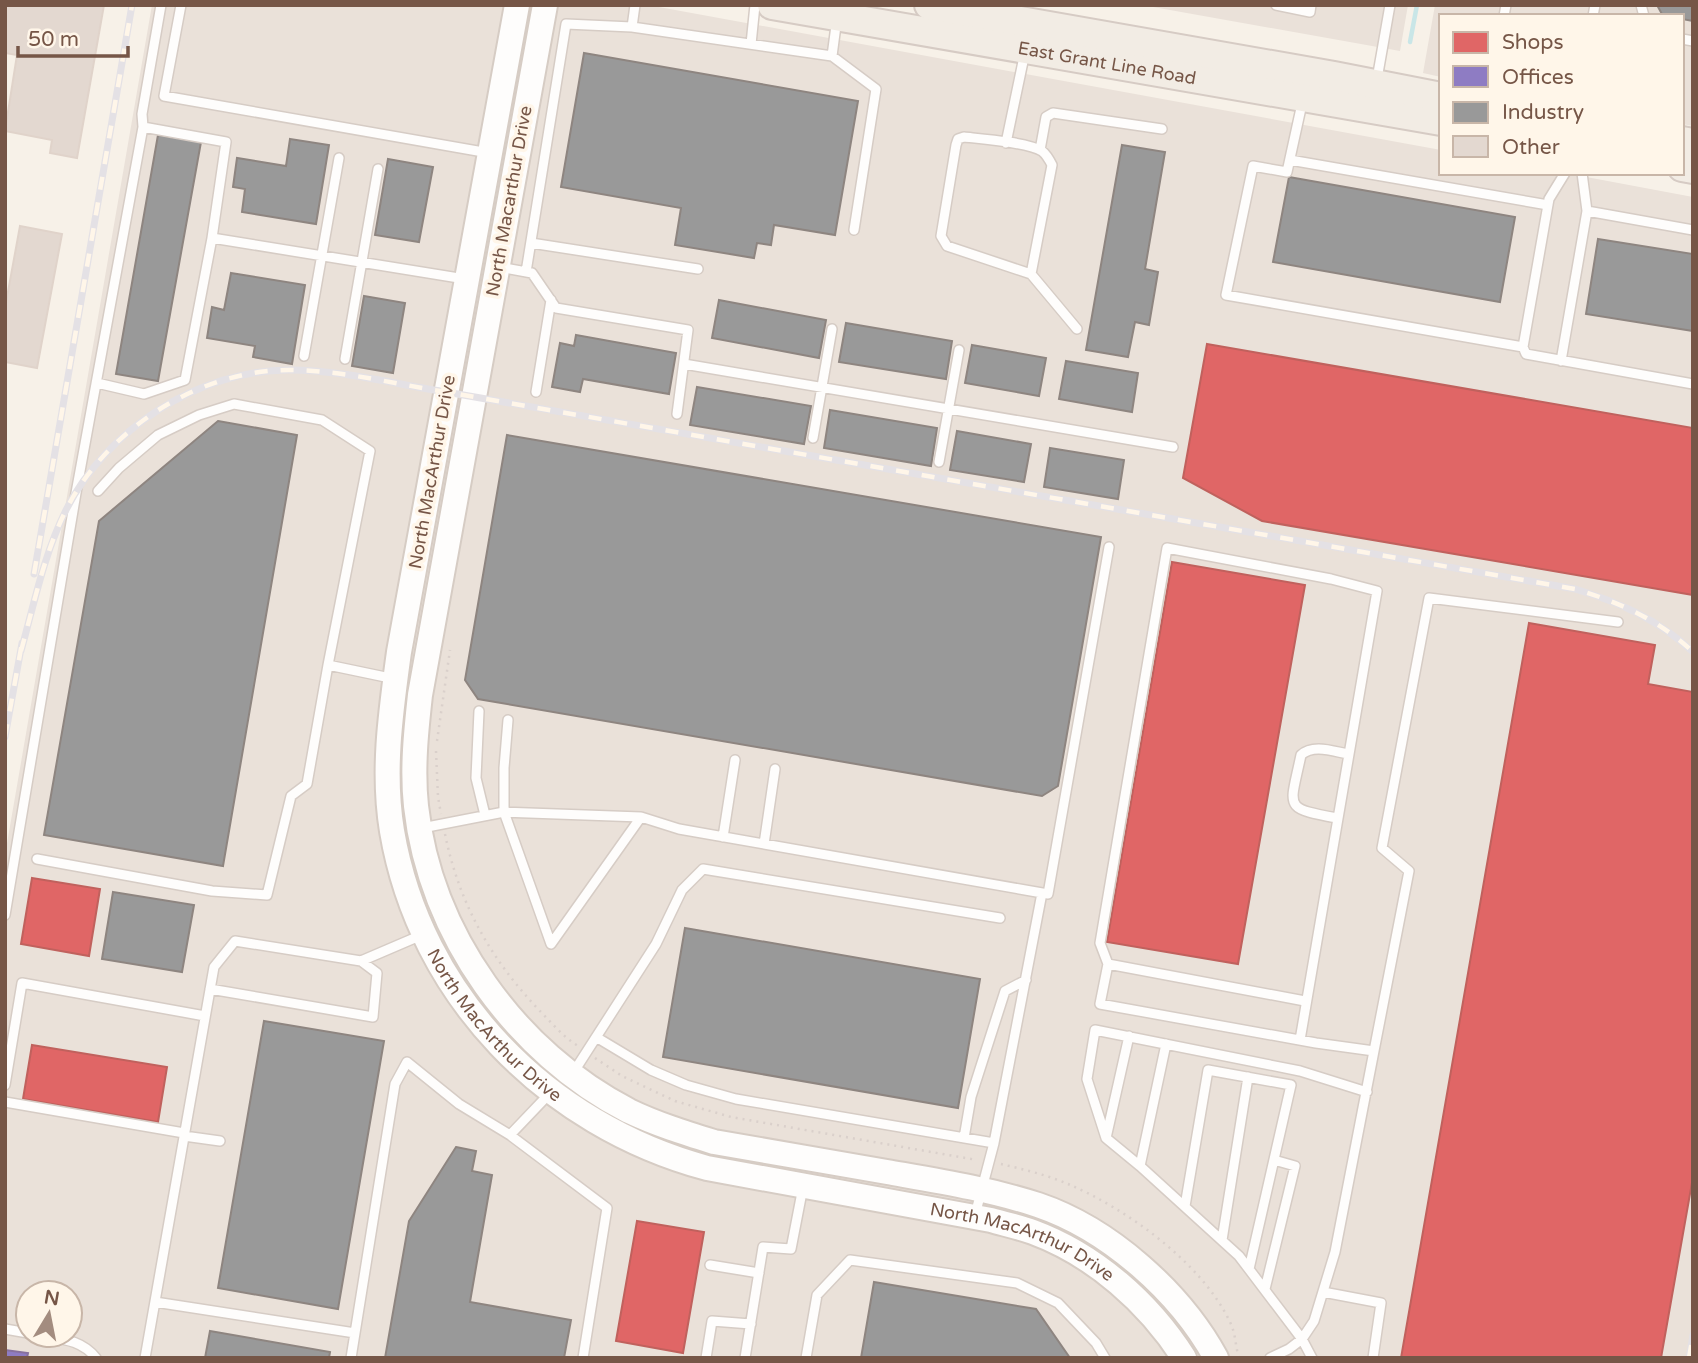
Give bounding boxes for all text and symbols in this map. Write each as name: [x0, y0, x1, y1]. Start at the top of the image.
scale bar: [18, 14, 128, 58]
legend: [1439, 14, 1684, 175]
text: 50 m: [28, 27, 79, 52]
text: Shops: [1502, 30, 1564, 55]
street label: East Grant Line Road: [1016, 37, 1198, 89]
text: Offices: [1502, 65, 1574, 90]
text: Industry: [1502, 100, 1584, 125]
street label: North Macarthur Drive: [481, 104, 537, 298]
text: Other: [1502, 135, 1560, 160]
street label: North MacArthur Drive: [404, 373, 460, 571]
street label: North MacArthur Drive: [422, 945, 566, 1106]
street label: North MacArthur Drive: [928, 1198, 1119, 1286]
north arrow: [14, 1279, 84, 1349]
text: N: [42, 1286, 61, 1310]

